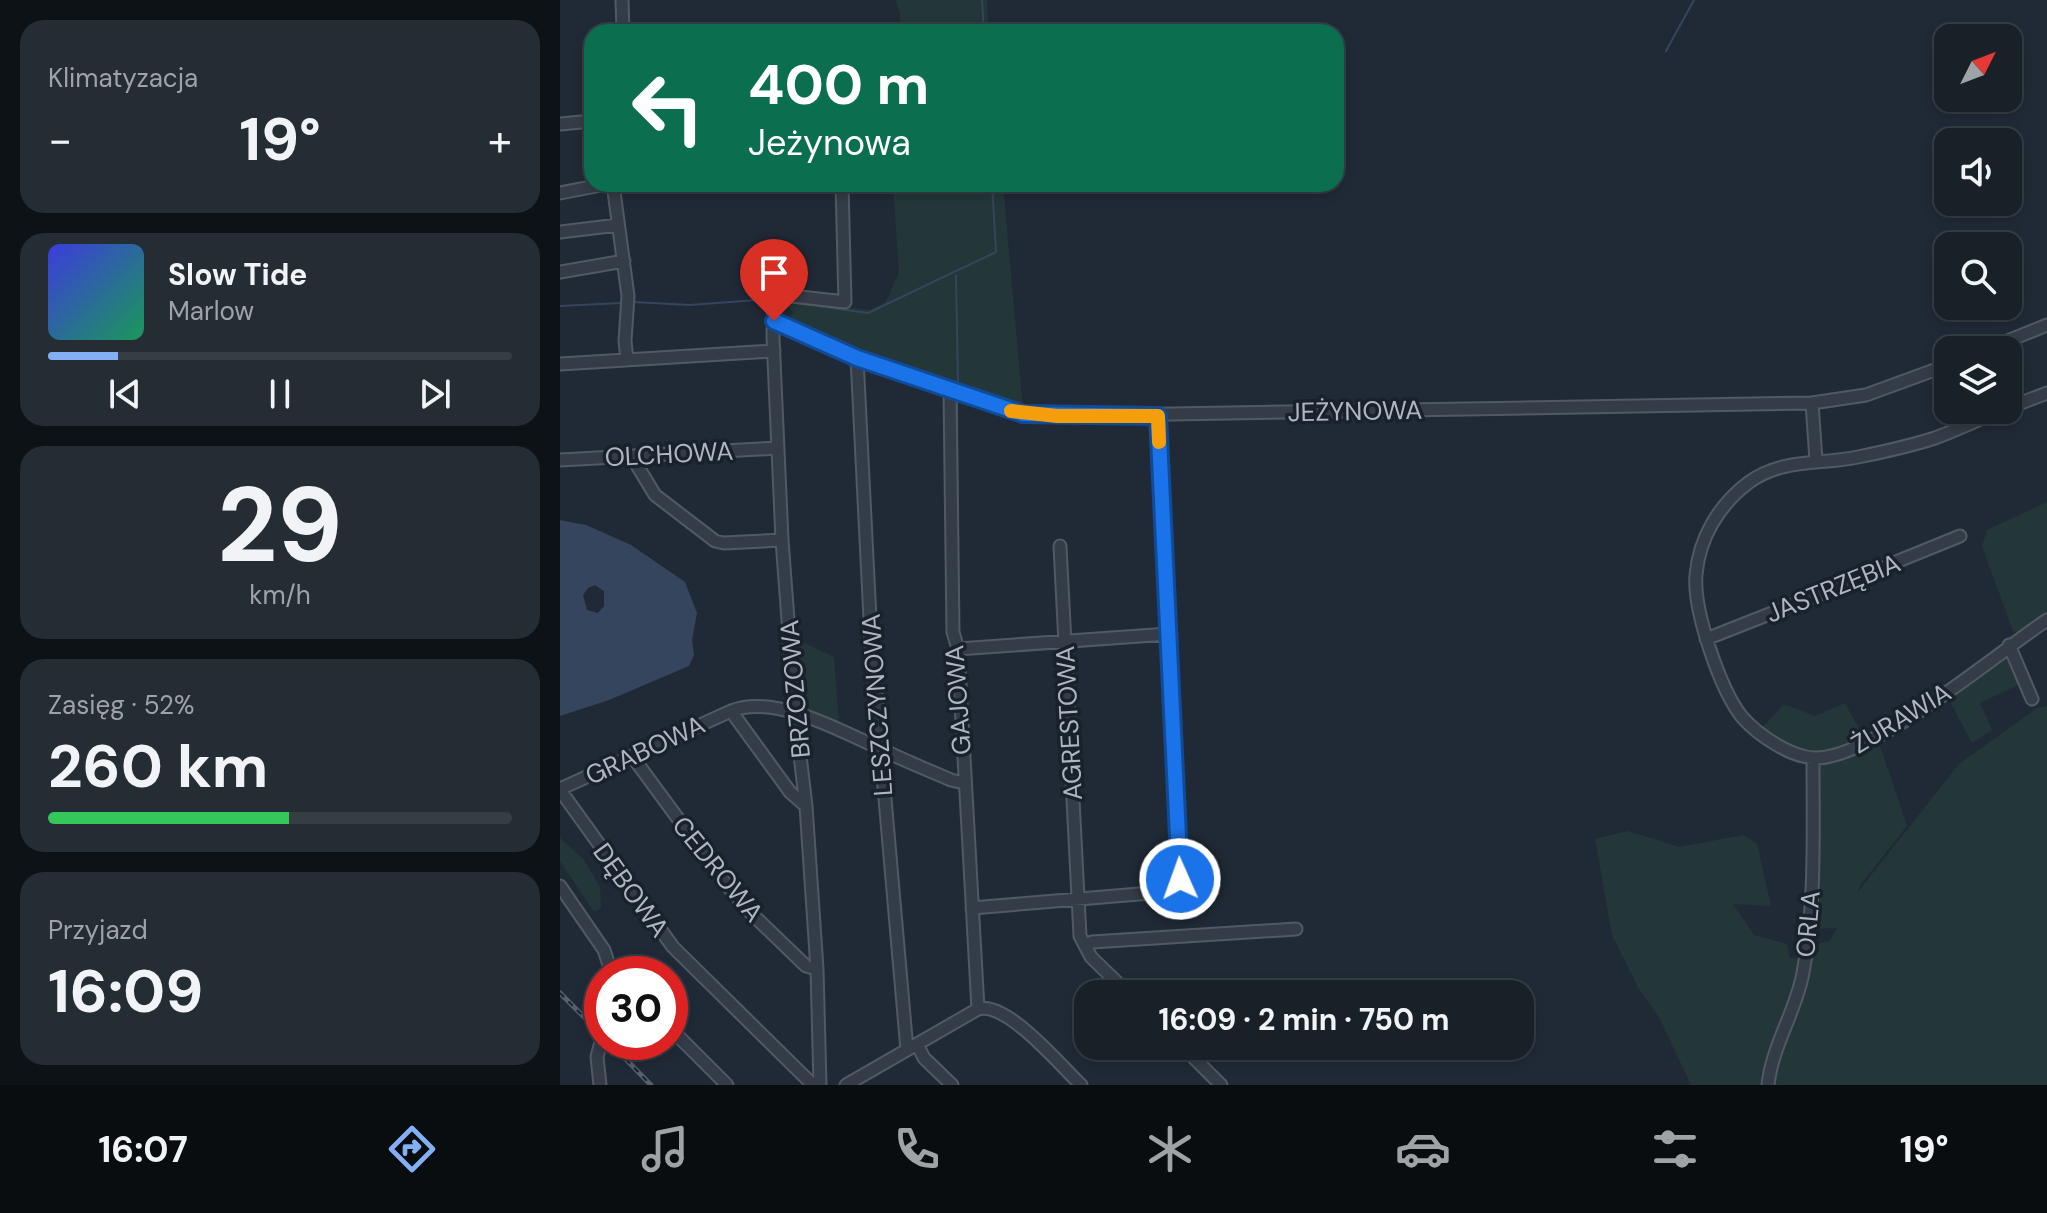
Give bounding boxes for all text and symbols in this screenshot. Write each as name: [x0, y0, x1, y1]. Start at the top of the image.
north arrow: [1934, 24, 2022, 112]
map controls: [1934, 24, 2022, 424]
text: 400 m: [748, 48, 929, 121]
icon: left: [616, 56, 720, 160]
text: Klimatyzacja: [48, 61, 198, 95]
text: 19°: [239, 100, 321, 179]
text: −: [48, 111, 72, 169]
text: +: [488, 111, 512, 169]
text: Jeżynowa: [748, 119, 911, 166]
button: sound: [1934, 128, 2022, 216]
button: search: [1934, 232, 2022, 320]
pin: [740, 239, 808, 321]
icon: arrive: [752, 251, 796, 295]
text: Slow Tide: [168, 255, 307, 294]
text: Marlow: [168, 294, 254, 328]
button: layers: [1934, 336, 2022, 424]
icon: previous: [103, 372, 147, 416]
icon: pause: [258, 372, 302, 416]
icon: next: [413, 372, 457, 416]
street label: JEŻYNOWA: [1287, 393, 1423, 429]
street label: OLCHOWA: [604, 434, 734, 474]
text: 29: [217, 458, 343, 593]
street label: JASTRZĘBIA: [1761, 546, 1905, 630]
text: km/h: [249, 578, 311, 612]
street label: LESZCZYNOWA: [854, 613, 900, 797]
street label: BRZOZOWA: [772, 619, 818, 759]
street label: GAJOWA: [937, 644, 979, 756]
street label: AGRESTOWA: [1048, 645, 1090, 801]
street label: ŻURAWIA: [1845, 675, 1957, 761]
text: Zasięg · 52%: [48, 688, 195, 722]
street label: GRABOWA: [580, 708, 710, 792]
text: 260 km: [48, 727, 268, 806]
street label: CEDROWA: [665, 809, 771, 929]
street label: DĘBOWA: [585, 836, 677, 944]
position arrow: [1138, 837, 1222, 921]
street label: ORLA: [1788, 889, 1828, 959]
text: Przyjazd: [48, 913, 148, 947]
text: 16:09: [48, 952, 203, 1031]
speed limit sign: 30: [584, 956, 688, 1060]
text: 16:09 · 2 min · 750 m: [1159, 1000, 1449, 1039]
icon: directions: [384, 1121, 440, 1177]
icon: music: [637, 1121, 693, 1177]
icon: phone: [889, 1121, 945, 1177]
icon: climate: [1142, 1121, 1198, 1177]
icon: car: [1395, 1121, 1451, 1177]
icon: filters: [1647, 1121, 1703, 1177]
text: 16:07: [98, 1126, 188, 1173]
text: 19°: [1900, 1126, 1949, 1173]

